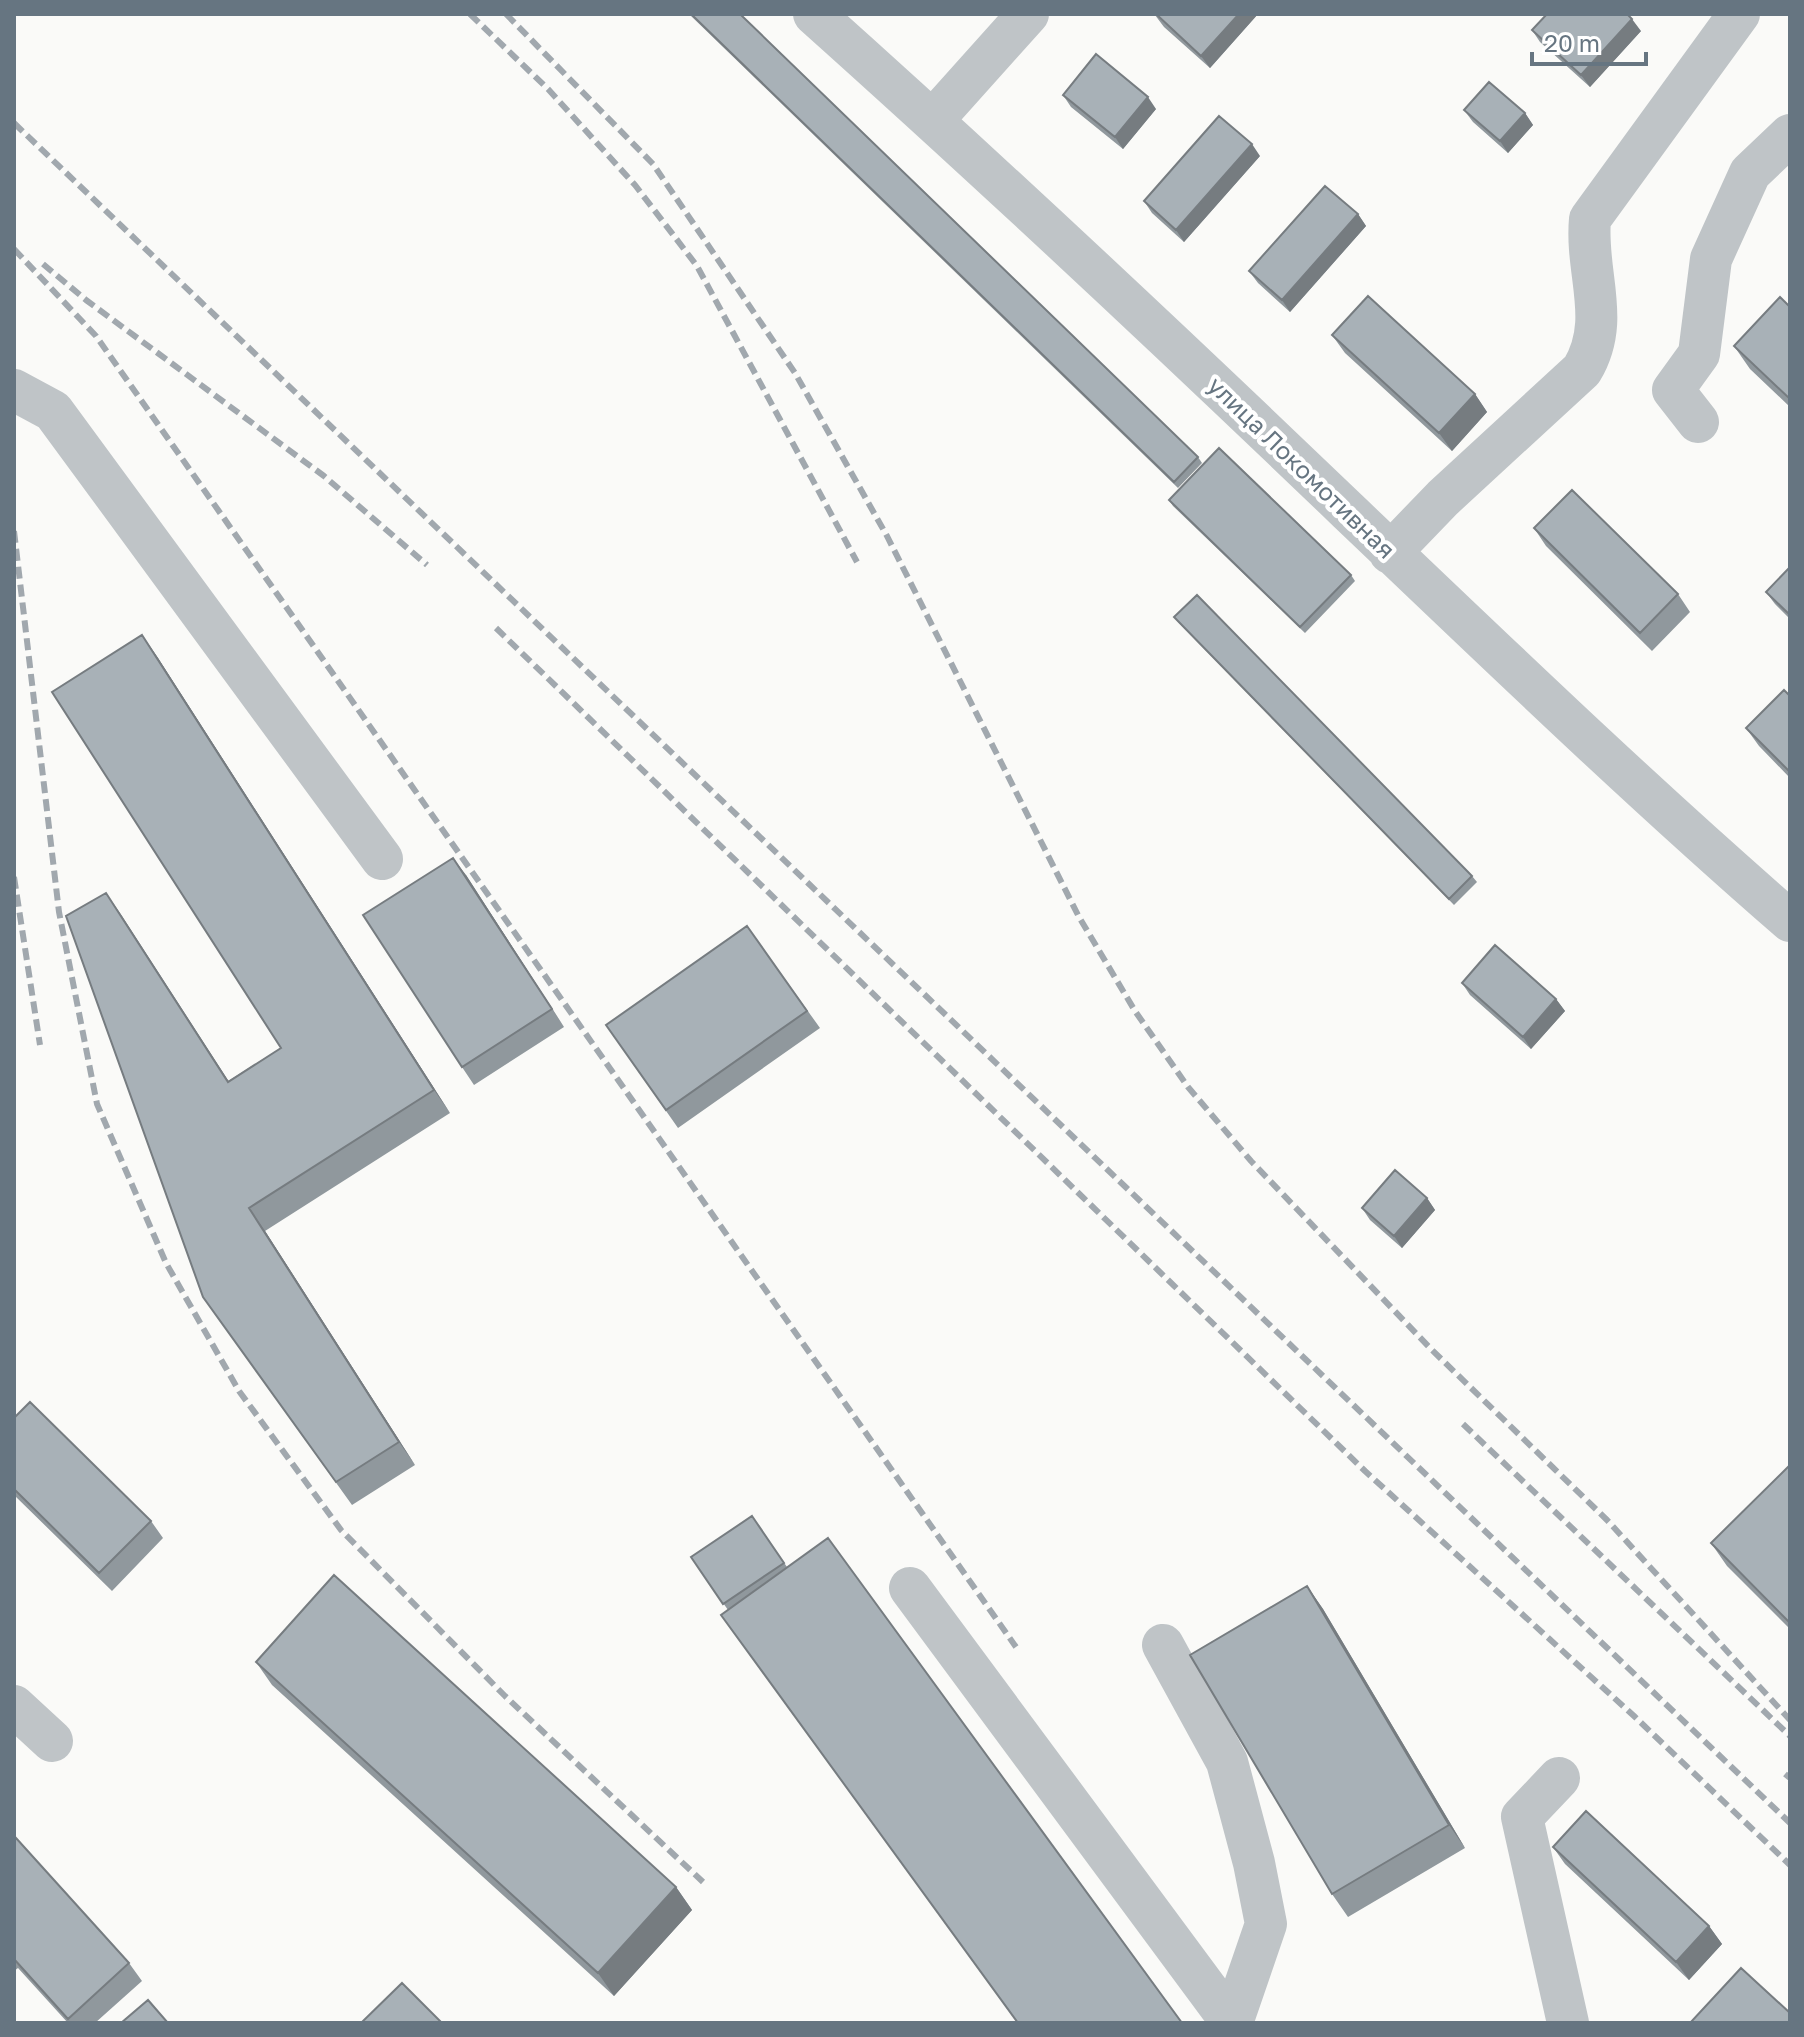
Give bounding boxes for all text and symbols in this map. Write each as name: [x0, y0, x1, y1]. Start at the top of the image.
scale bar: [1532, 16, 1646, 66]
text: 20 m: [1544, 28, 1600, 57]
street label: улица Локомотивная: [1202, 370, 1402, 564]

